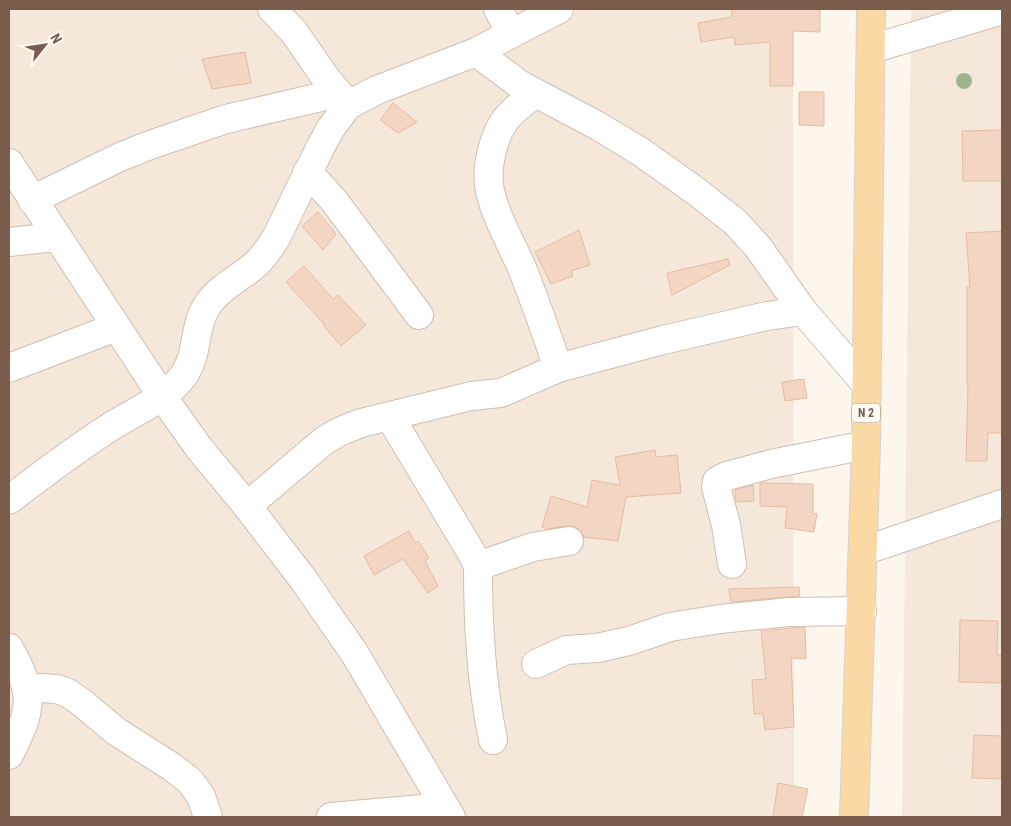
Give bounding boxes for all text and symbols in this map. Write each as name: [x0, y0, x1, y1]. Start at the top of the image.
north arrow: [20, 20, 70, 70]
text: N: [47, 31, 65, 46]
road number: N 2: [852, 403, 880, 422]

